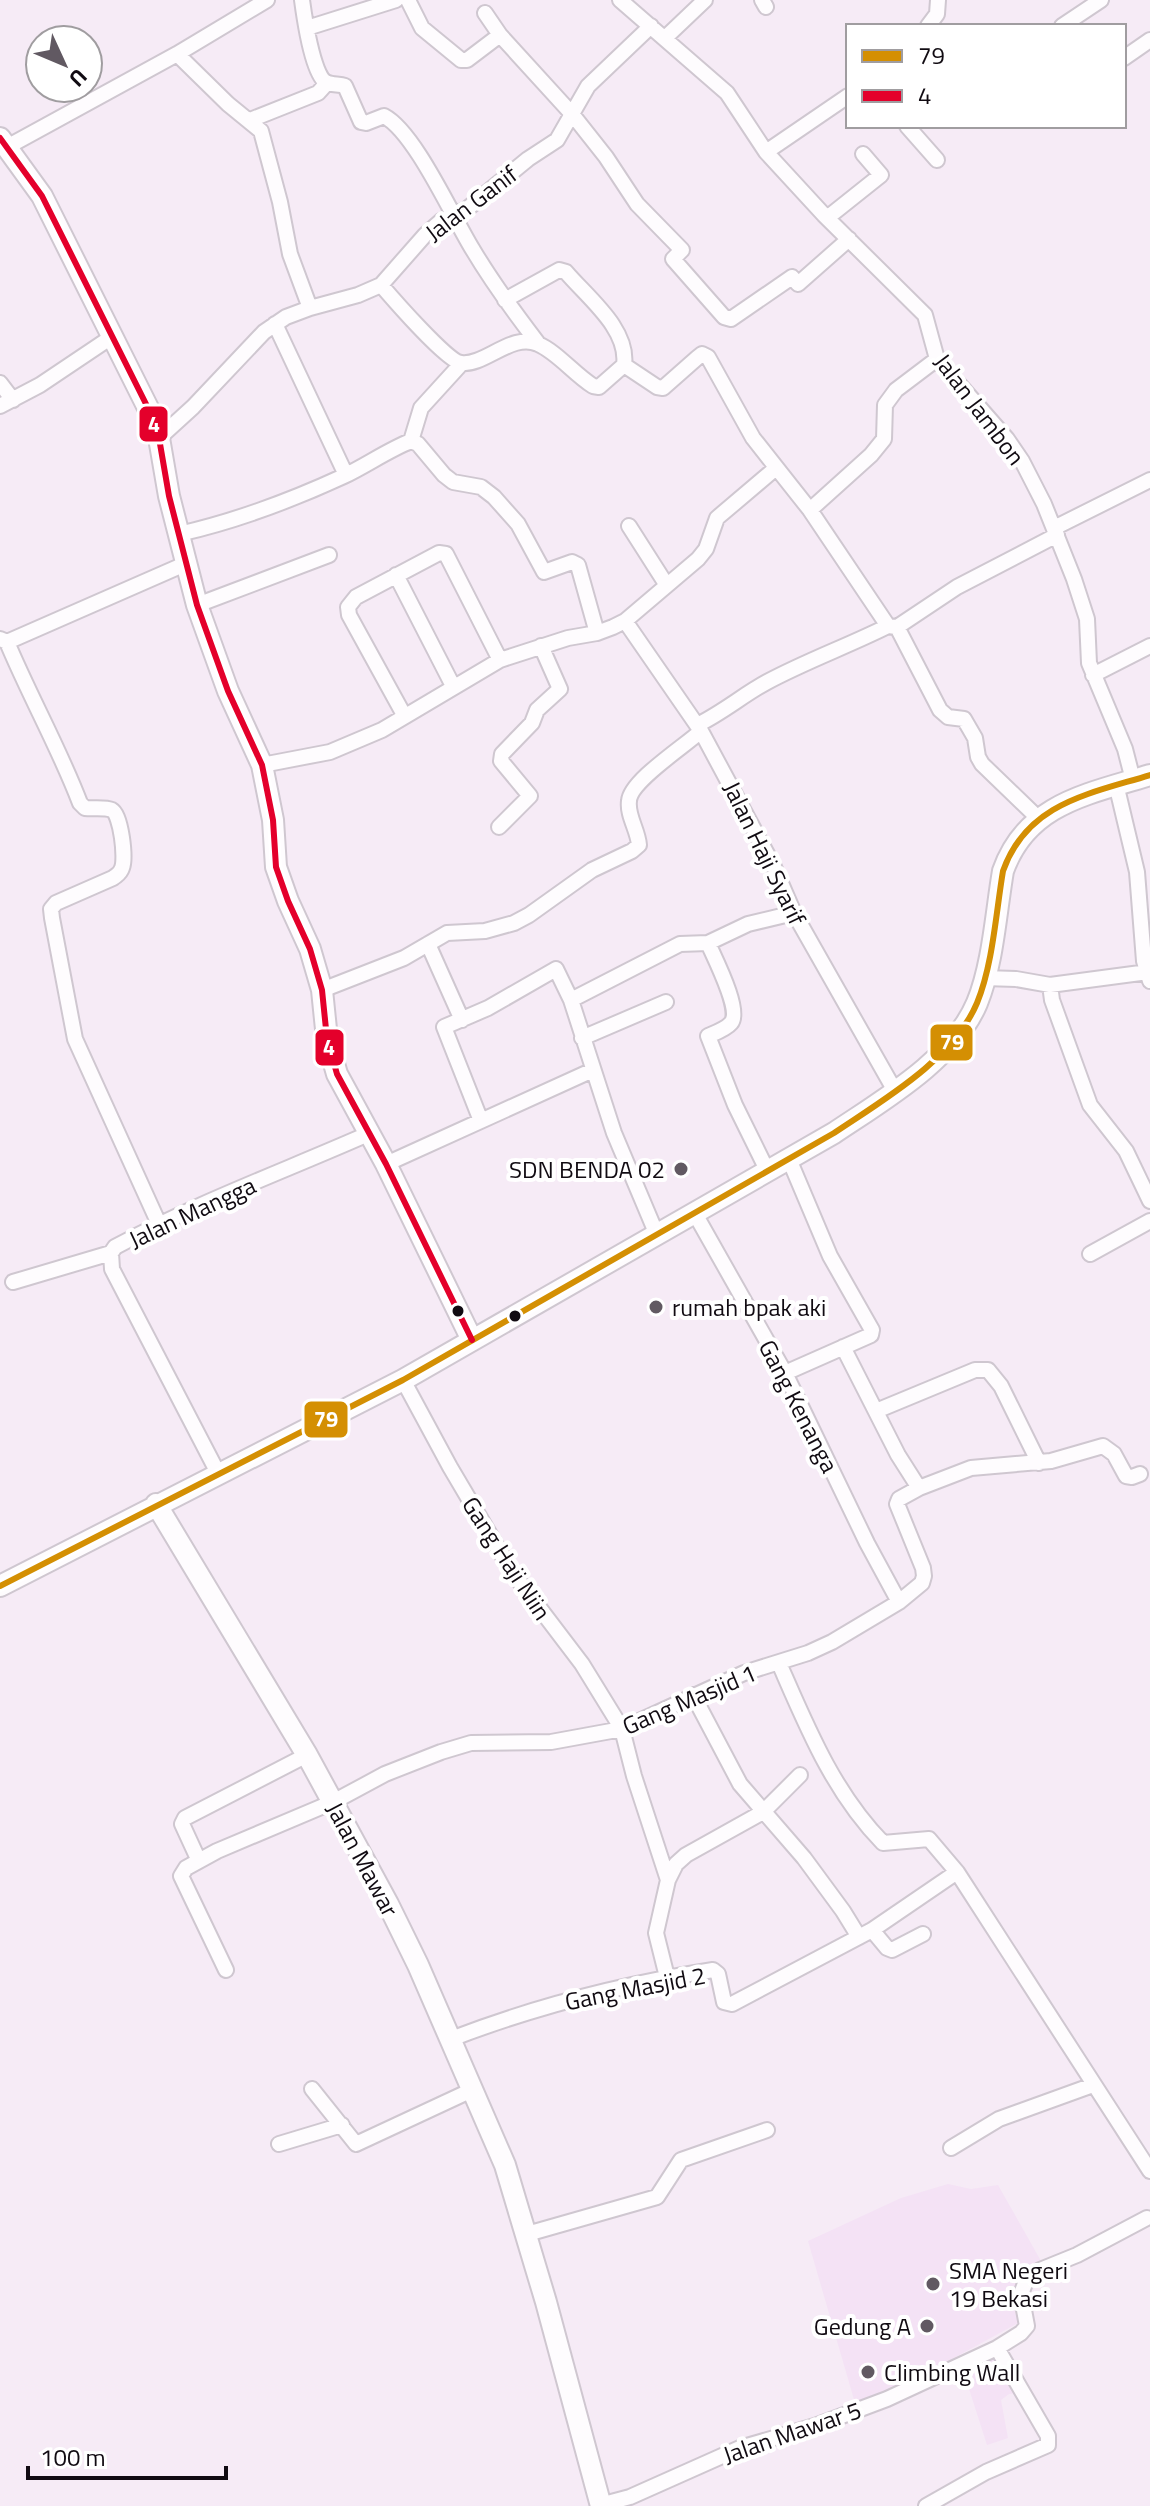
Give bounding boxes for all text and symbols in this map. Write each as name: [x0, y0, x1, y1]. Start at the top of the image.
north arrow: [24, 24, 104, 104]
legend: [846, 24, 1126, 128]
text: 79: [918, 37, 945, 73]
text: U: [61, 61, 96, 95]
text: 4: [918, 77, 931, 113]
street label: Jalan Ganif: [417, 156, 525, 250]
street label: Jalan Jambon: [926, 345, 1034, 473]
line badge: 4: [138, 405, 169, 443]
text: 4: [148, 407, 160, 441]
street label: Jalan Haji Syarif: [715, 775, 815, 931]
line badge: 79: [929, 1023, 974, 1062]
text: 79: [940, 1025, 964, 1059]
line badge: 4: [314, 1028, 345, 1067]
text: 4: [323, 1030, 335, 1064]
place label: SDN BENDA 02: [509, 1151, 665, 1187]
marker: SDN BENDA 02: [672, 1160, 690, 1178]
street label: Jalan Mangga: [123, 1167, 261, 1257]
place label: rumah bpak aki: [672, 1289, 826, 1325]
marker: rumah bpak aki: [647, 1298, 665, 1316]
unlabelled marker: [450, 1303, 466, 1319]
unlabelled marker: [507, 1308, 523, 1324]
street label: Gang Kenanga: [750, 1333, 848, 1479]
line badge: 79: [303, 1400, 349, 1439]
text: 79: [314, 1402, 338, 1436]
street label: Gang Haji Niin: [454, 1489, 560, 1627]
street label: Gang Masjid 1: [616, 1655, 762, 1743]
street label: Jalan Mawar: [318, 1795, 408, 1923]
street label: Gang Masjid 2: [562, 1957, 708, 2019]
place label: SMA Negeri 19 Bekasi: [949, 2252, 1068, 2316]
marker: SMA Negeri 19 Bekasi: [924, 2275, 942, 2293]
place label: Gedung A: [814, 2308, 911, 2344]
marker: Gedung A: [918, 2317, 936, 2335]
place label: Climbing Wall: [884, 2354, 1020, 2390]
marker: Climbing Wall: [859, 2363, 877, 2381]
street label: Jalan Mawar 5: [718, 2392, 866, 2472]
scale bar: [28, 2430, 226, 2480]
text: 100 m: [40, 2439, 106, 2475]

